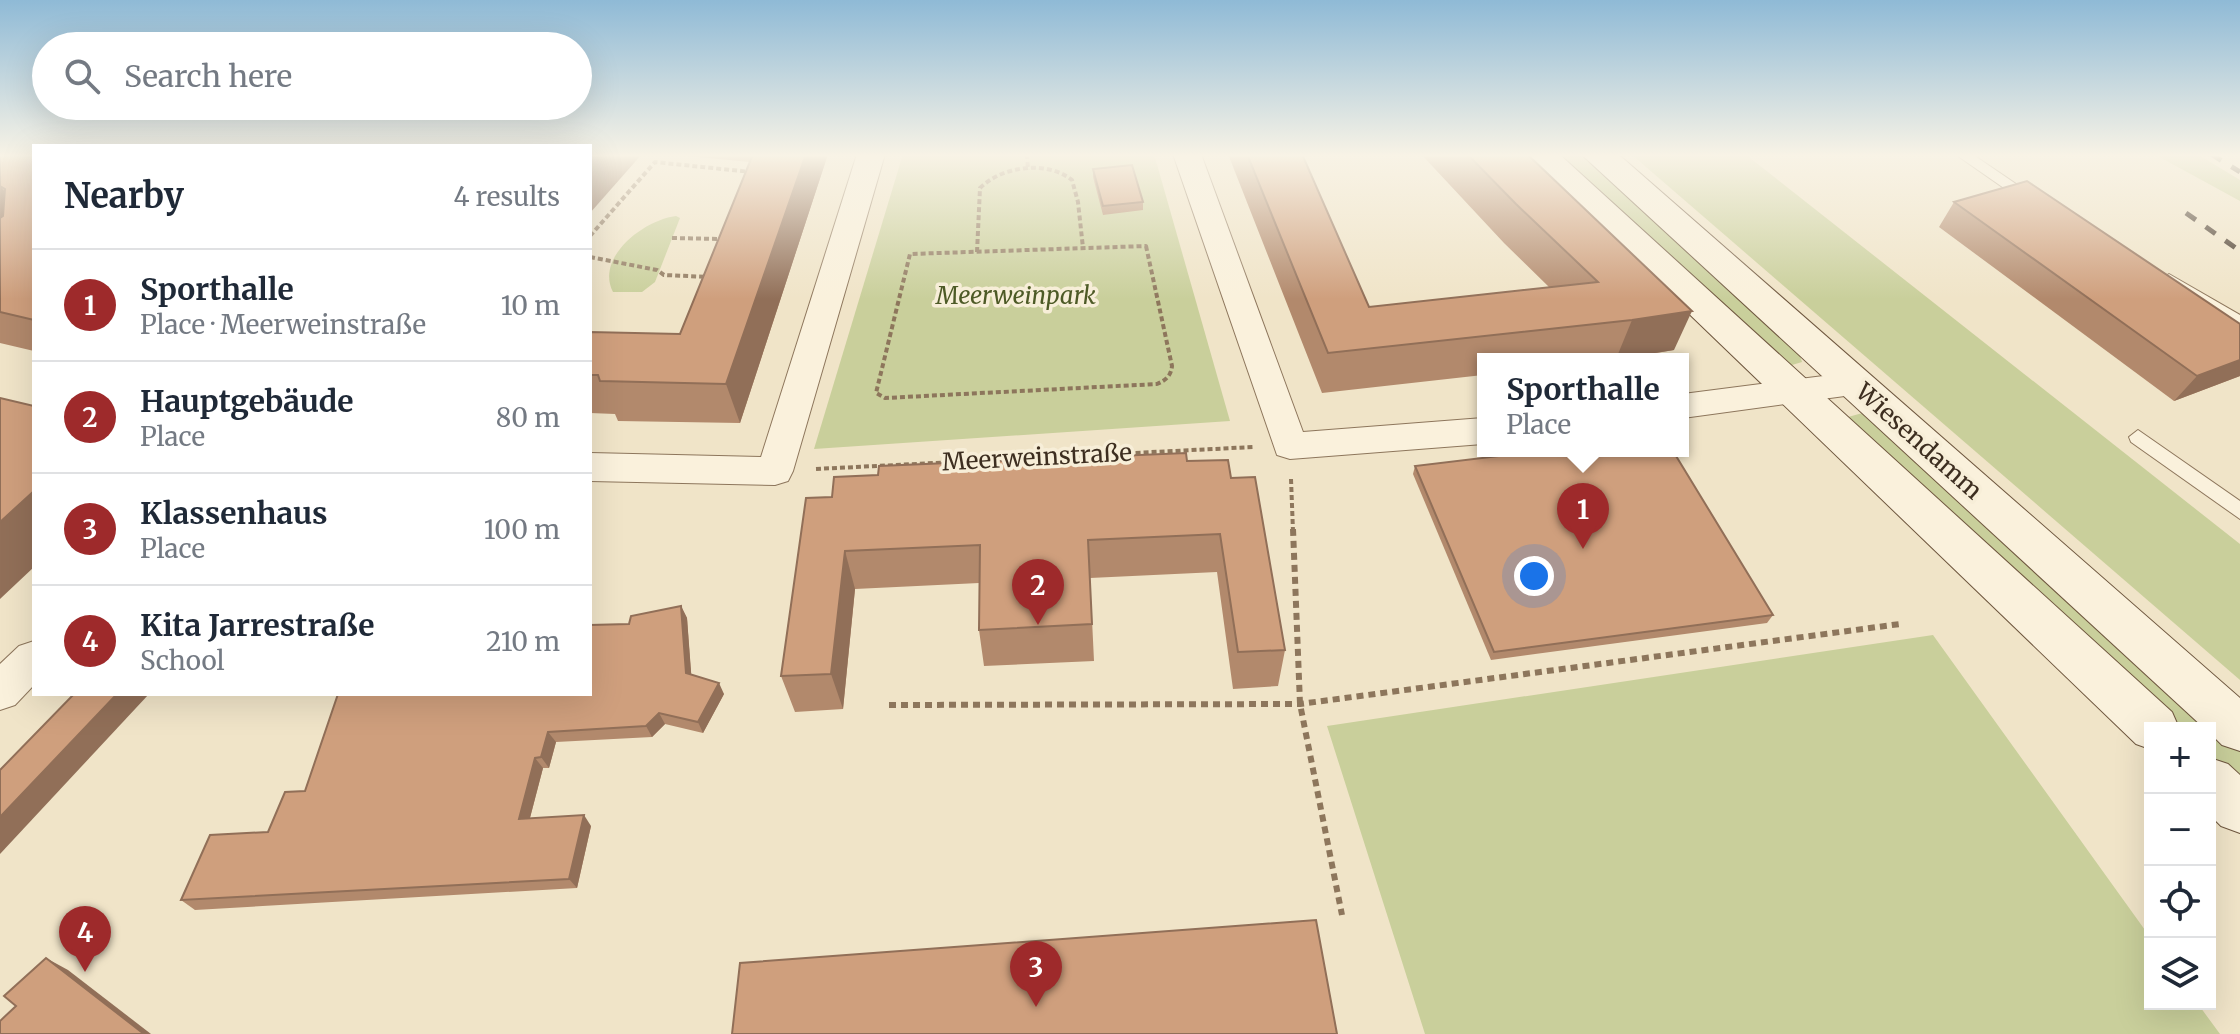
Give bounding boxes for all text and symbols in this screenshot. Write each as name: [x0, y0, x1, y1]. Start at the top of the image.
search box: [32, 32, 592, 120]
icon: search: [60, 54, 104, 98]
text: Search here: [124, 57, 292, 95]
text: Nearby: [64, 175, 184, 217]
text: 4 results: [453, 180, 560, 213]
text: Sporthalle: [140, 270, 294, 308]
park label: Meerweinpark: [935, 280, 1096, 311]
text: 1: [84, 289, 96, 322]
text: 10 m: [501, 289, 560, 322]
text: Place · Meerweinstraße: [140, 308, 426, 341]
popup: [1477, 353, 1689, 457]
text: Sporthalle: [1506, 370, 1660, 408]
street label: Wiesendamm: [1849, 375, 1989, 506]
text: Hauptgebäude: [140, 382, 354, 420]
text: 2: [82, 401, 98, 434]
text: 80 m: [496, 401, 560, 434]
text: Place: [1506, 408, 1571, 441]
text: Place: [140, 420, 205, 453]
street label: Meerweinstraße: [941, 437, 1133, 477]
pin: 1: [1557, 483, 1609, 549]
text: Klassenhaus: [140, 494, 328, 532]
text: 3: [83, 513, 97, 546]
text: 100 m: [484, 513, 560, 546]
text: Place: [140, 532, 205, 565]
your location: [1514, 556, 1554, 596]
pin: 2: [1012, 559, 1064, 625]
text: Kita Jarrestraße: [140, 606, 375, 644]
text: 4: [82, 625, 98, 658]
text: 210 m: [486, 625, 560, 658]
text: School: [140, 644, 225, 677]
map controls: [2144, 722, 2216, 1010]
button: +: [2144, 722, 2216, 794]
button: −: [2144, 794, 2216, 866]
button: locate: [2144, 866, 2216, 938]
pin: 4: [59, 906, 111, 972]
button: layers: [2144, 938, 2216, 1010]
pin: 3: [1010, 941, 1062, 1007]

